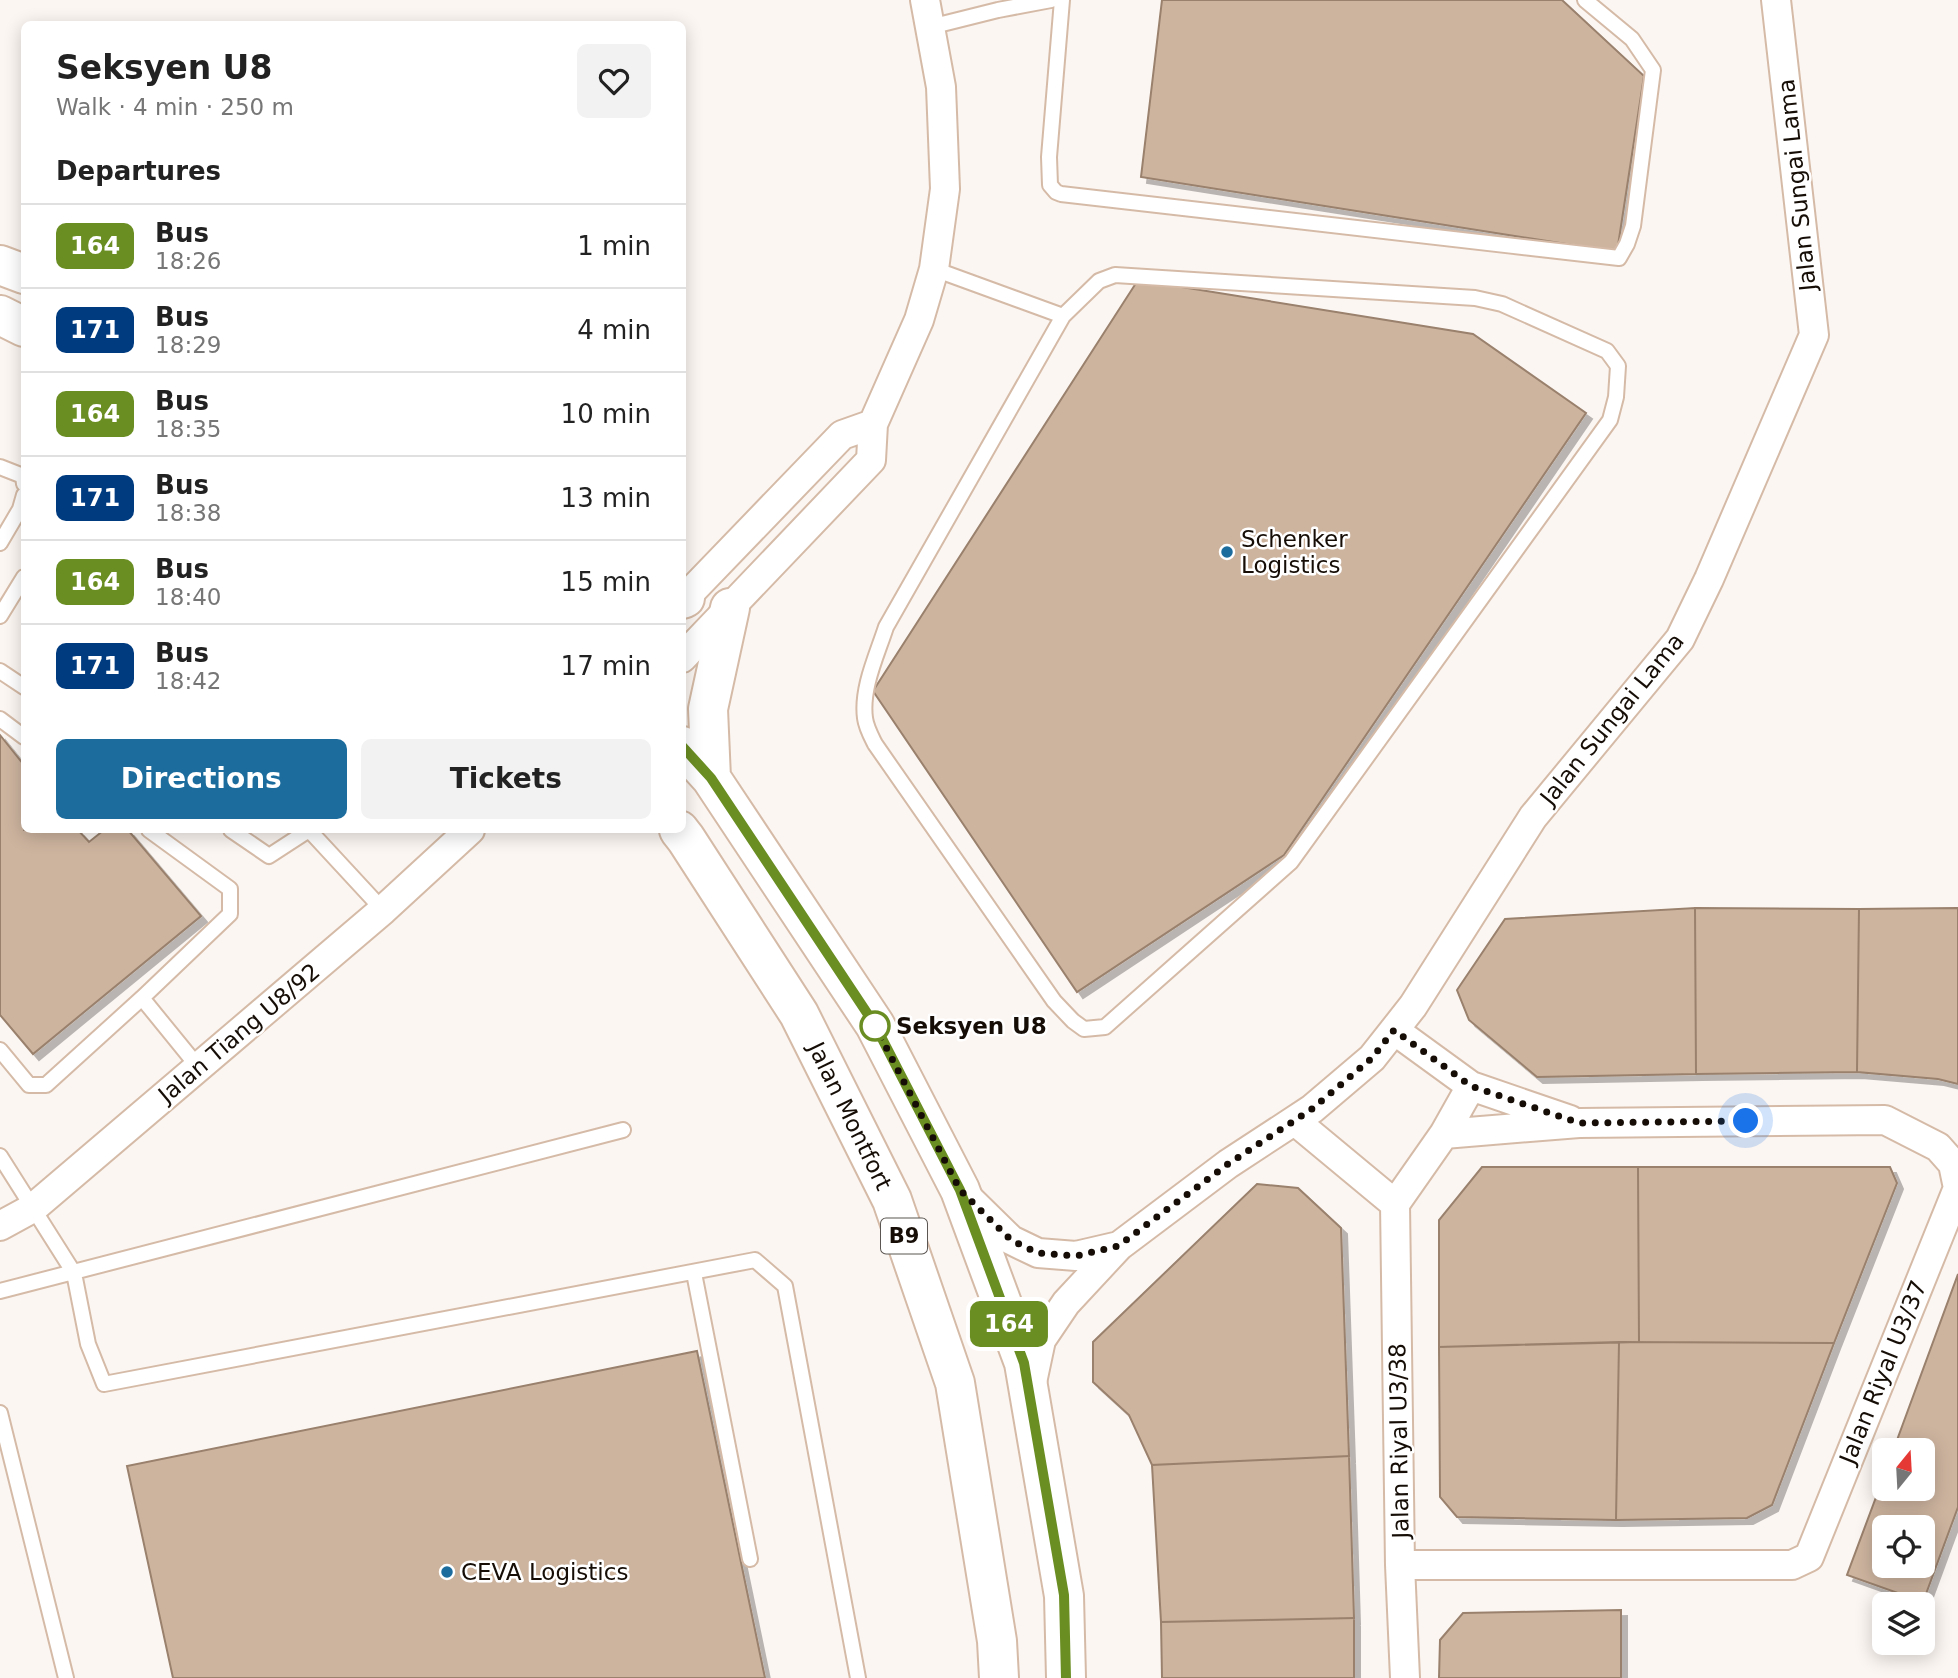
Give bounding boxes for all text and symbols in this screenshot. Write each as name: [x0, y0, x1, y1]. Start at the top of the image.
button: heart: [577, 44, 651, 118]
text: Seksyen U8: [56, 48, 272, 87]
street label: Jalan Sungai Lama: [1773, 78, 1821, 294]
text: Walk · 4 min · 250 m: [56, 94, 294, 120]
text: Departures: [56, 156, 221, 186]
text: Bus: [155, 218, 209, 248]
text: 1 min: [577, 231, 651, 261]
text: 164: [70, 232, 120, 260]
text: 18:26: [155, 248, 221, 274]
text: Bus: [155, 302, 209, 332]
text: 4 min: [577, 315, 651, 345]
text: 171: [70, 316, 120, 344]
text: 18:29: [155, 332, 221, 358]
text: Bus: [155, 386, 209, 416]
text: 10 min: [561, 399, 651, 429]
text: 164: [70, 400, 120, 428]
text: 18:35: [155, 416, 221, 442]
text: Bus: [155, 470, 209, 500]
text: 13 min: [561, 483, 651, 513]
text: 171: [70, 484, 120, 512]
text: 18:38: [155, 500, 221, 526]
place label: Schenker Logistics: [1241, 526, 1348, 578]
marker: Schenker Logistics: [1219, 544, 1235, 560]
text: Bus: [155, 554, 209, 584]
text: 15 min: [561, 567, 651, 597]
text: 164: [70, 568, 120, 596]
text: 18:40: [155, 584, 221, 610]
street label: Jalan Sungai Lama: [1534, 628, 1689, 811]
text: Bus: [155, 638, 209, 668]
text: 17 min: [561, 651, 651, 681]
text: 171: [70, 652, 120, 680]
text: 18:42: [155, 668, 221, 694]
button: Directions: [56, 739, 347, 819]
button: Tickets: [361, 739, 651, 819]
street label: Jalan Tiang U8/92: [152, 958, 325, 1109]
marker: Seksyen U8: [860, 1011, 890, 1041]
place label: Seksyen U8: [896, 1013, 1047, 1039]
street label: Jalan Montfort: [802, 1036, 897, 1194]
your location: [1728, 1103, 1763, 1138]
road number: B9: [881, 1218, 927, 1254]
street label: Jalan Riyal U3/37: [1834, 1276, 1932, 1469]
line badge: 164: [969, 1301, 1049, 1347]
text: 164: [984, 1310, 1034, 1338]
street label: Jalan Riyal U3/38: [1384, 1343, 1414, 1541]
north arrow: [1872, 1438, 1936, 1502]
map controls: [1872, 1438, 1935, 1655]
button: locate: [1872, 1515, 1935, 1578]
place label: CEVA Logistics: [461, 1559, 628, 1585]
marker: CEVA Logistics: [439, 1564, 455, 1580]
button: layers: [1872, 1592, 1935, 1655]

